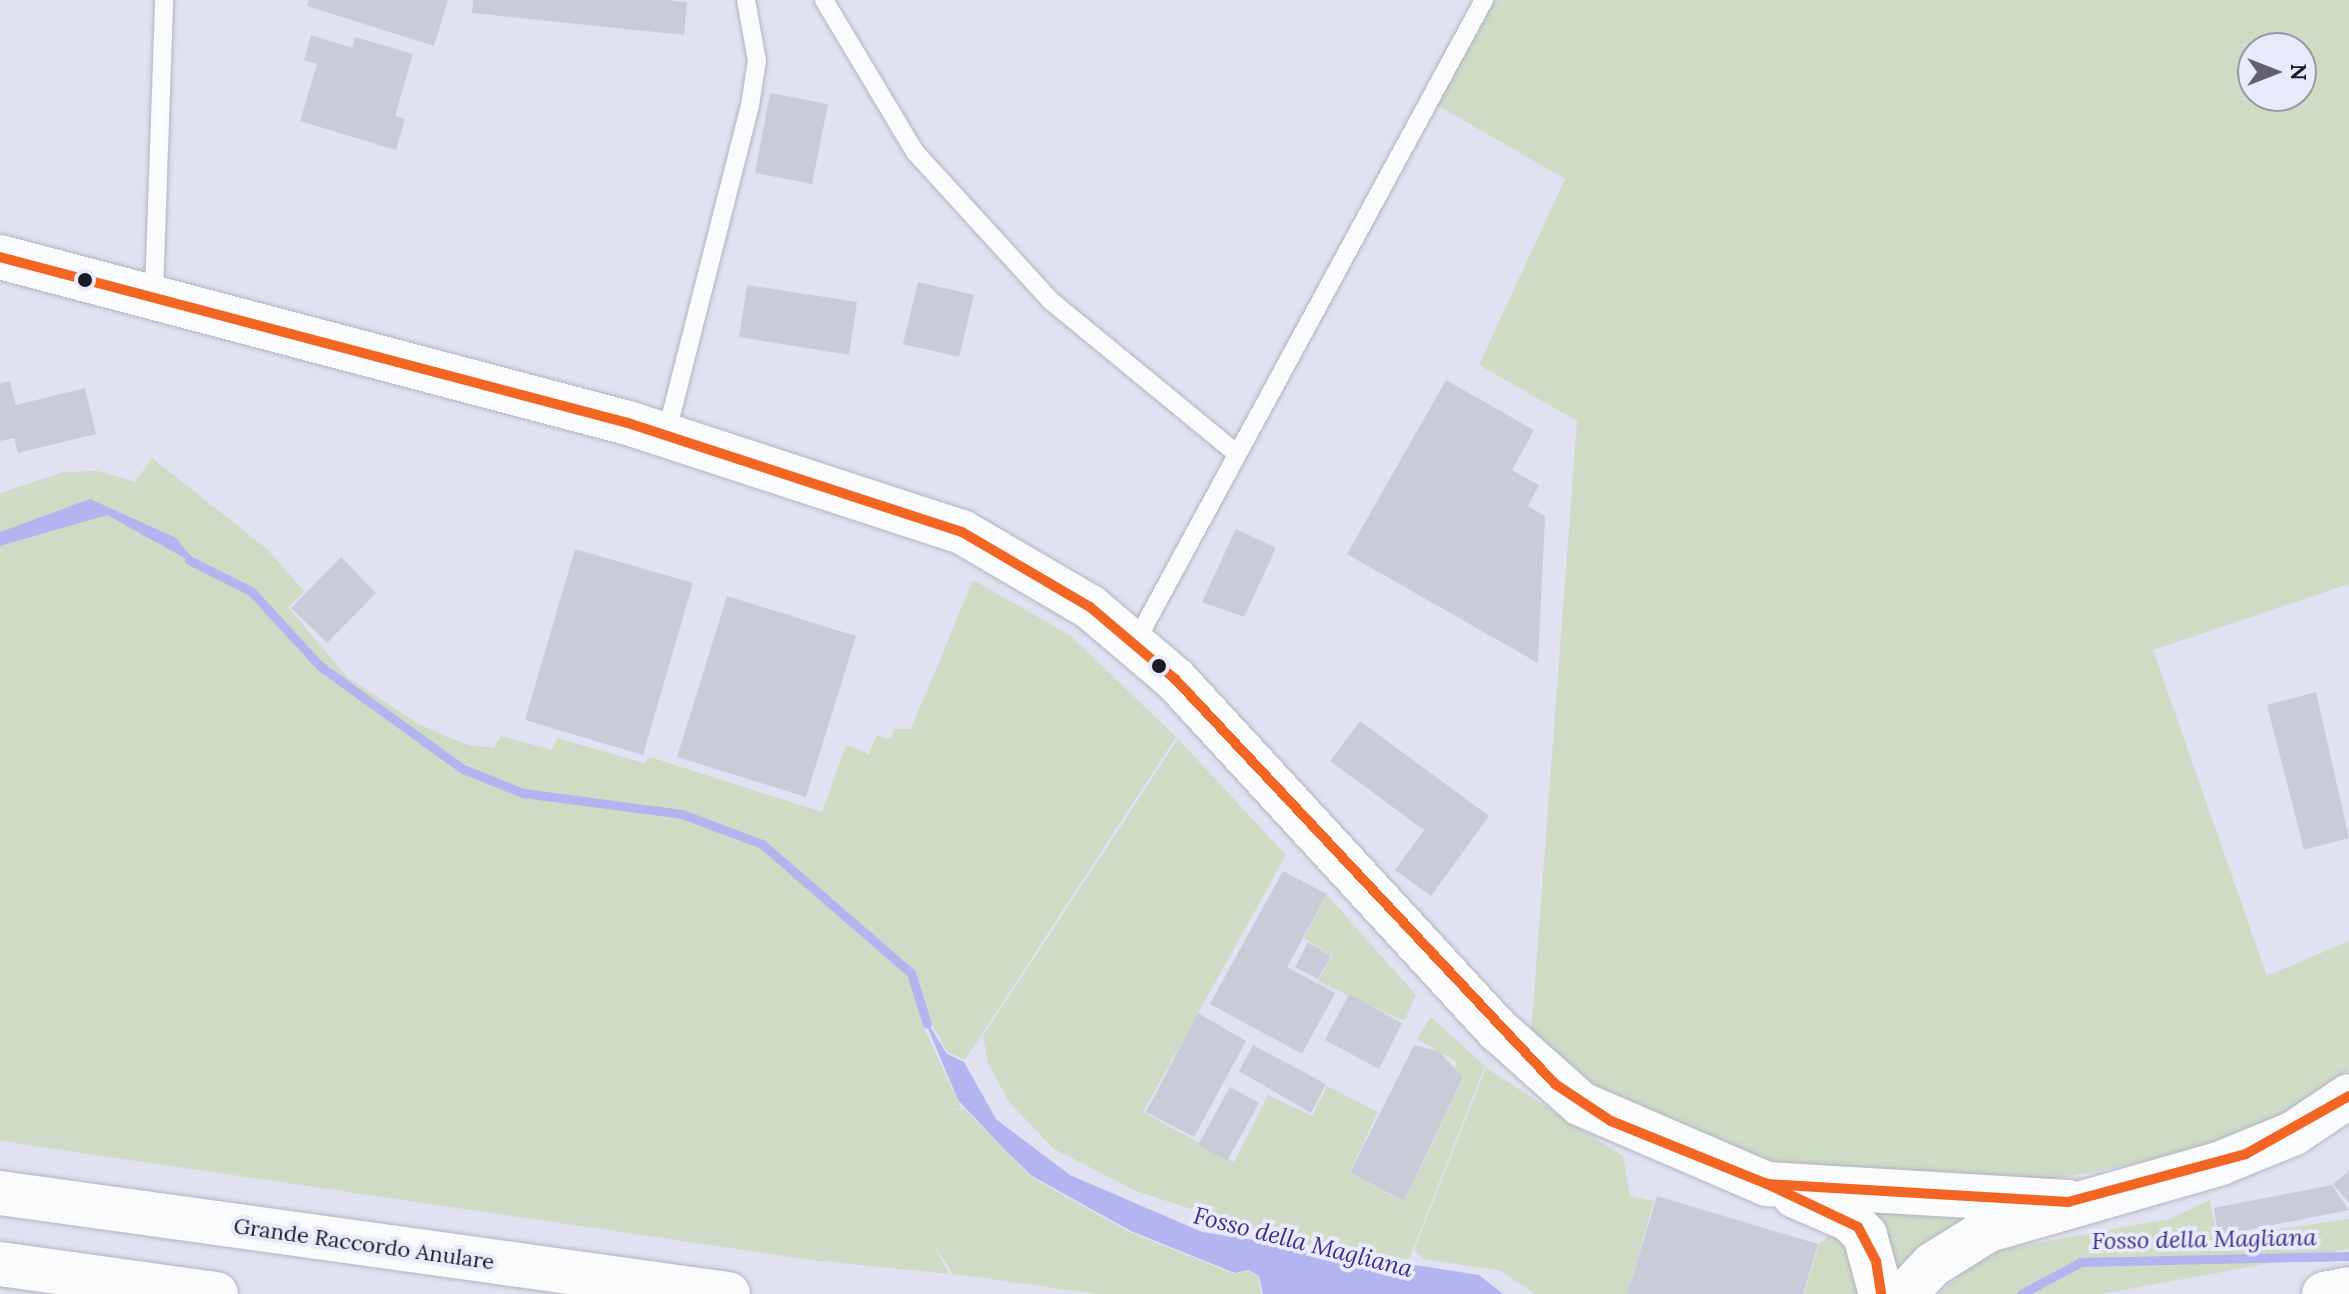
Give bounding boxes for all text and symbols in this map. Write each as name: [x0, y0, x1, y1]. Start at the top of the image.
north arrow: [2237, 32, 2317, 112]
text: N: [2285, 63, 2313, 81]
unlabelled marker: [77, 272, 93, 288]
unlabelled marker: [1151, 658, 1167, 674]
water label: Fosso della Magliana: [1190, 1201, 1416, 1283]
street label: Grande Raccordo Anulare: [232, 1213, 496, 1275]
water label: Fosso della Magliana: [2091, 1223, 2317, 1255]

